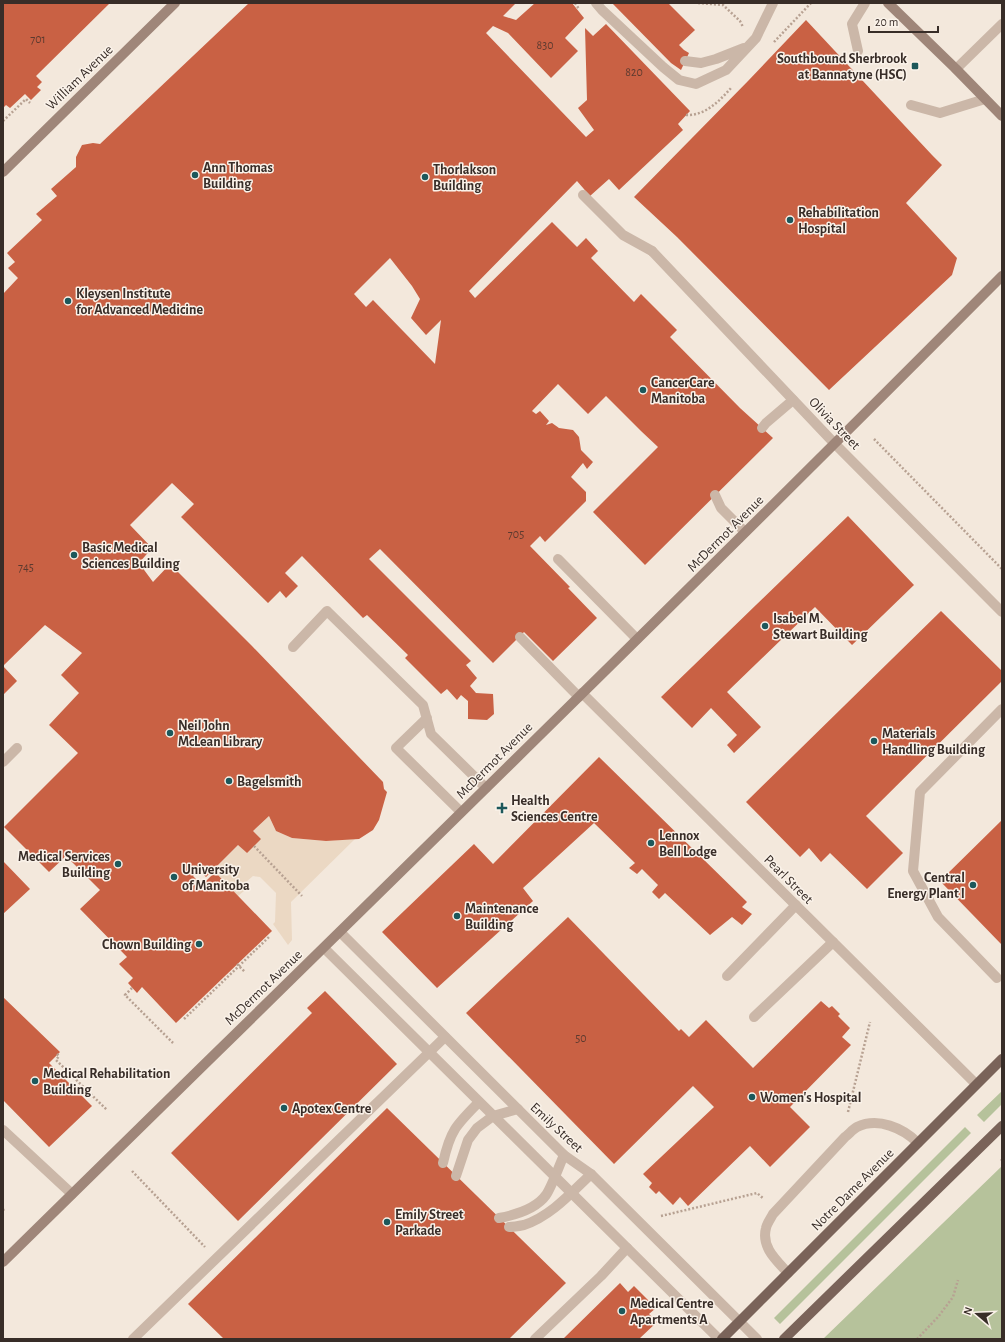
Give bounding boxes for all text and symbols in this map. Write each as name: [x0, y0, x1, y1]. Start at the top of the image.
scale bar: [869, 8, 938, 34]
text: 20 m: [875, 16, 898, 28]
house number: 701: [30, 33, 46, 45]
house number: 830: [537, 39, 553, 51]
street label: William Avenue: [44, 43, 116, 113]
place label: Southbound Sherbrook at Bannatyne (HSC): [777, 52, 907, 82]
marker: Southbound Sherbrook at Bannatyne (HSC): [910, 61, 920, 71]
house number: 820: [625, 66, 643, 78]
place label: Ann Thomas Building: [203, 161, 273, 191]
place label: Thorlakson Building: [433, 163, 496, 193]
marker: Ann Thomas Building: [190, 170, 200, 180]
marker: Thorlakson Building: [420, 172, 430, 182]
place label: Rehabilitation Hospital: [798, 206, 879, 236]
marker: Rehabilitation Hospital: [785, 215, 795, 225]
place label: Kleysen Institute for Advanced Medicine: [76, 287, 203, 317]
marker: Kleysen Institute for Advanced Medicine: [63, 296, 73, 306]
place label: CancerCare Manitoba: [651, 376, 715, 406]
marker: CancerCare Manitoba: [638, 385, 648, 395]
street label: Olivia Street: [806, 395, 863, 453]
street label: McDermot Avenue: [685, 493, 767, 575]
house number: 705: [508, 528, 524, 540]
place label: Basic Medical Sciences Building: [82, 541, 180, 571]
marker: Basic Medical Sciences Building: [69, 550, 79, 560]
house number: 745: [18, 561, 34, 573]
place label: Isabel M. Stewart Building: [773, 612, 868, 642]
marker: Isabel M. Stewart Building: [760, 621, 770, 631]
place label: Neil John McLean Library: [178, 719, 263, 749]
street label: McDermot Avenue: [454, 720, 536, 802]
place label: Materials Handling Building: [882, 727, 986, 757]
marker: Neil John McLean Library: [165, 728, 175, 738]
marker: Materials Handling Building: [869, 736, 879, 746]
place label: Bagelsmith: [237, 775, 302, 789]
marker: Bagelsmith: [224, 776, 234, 786]
place label: Health Sciences Centre: [511, 794, 598, 824]
marker: Health Sciences Centre: [496, 802, 508, 814]
place label: Lennox Bell Lodge: [659, 829, 717, 859]
marker: Lennox Bell Lodge: [646, 838, 656, 848]
place label: Medical Services Building: [18, 850, 111, 880]
street label: Pearl Street: [761, 853, 816, 907]
marker: Medical Services Building: [113, 859, 123, 869]
place label: University of Manitoba: [182, 863, 250, 893]
place label: Central Energy Plant I: [887, 871, 965, 901]
marker: University of Manitoba: [169, 872, 179, 882]
marker: Central Energy Plant I: [968, 880, 978, 890]
place label: Maintenance Building: [465, 902, 539, 932]
marker: Maintenance Building: [452, 911, 462, 921]
place label: Chown Building: [102, 938, 192, 952]
marker: Chown Building: [194, 939, 204, 949]
street label: McDermot Avenue: [222, 947, 305, 1028]
house number: 50: [575, 1032, 587, 1044]
place label: Medical Rehabilitation Building: [43, 1067, 170, 1097]
marker: Medical Rehabilitation Building: [30, 1076, 40, 1086]
place label: Women's Hospital: [760, 1091, 862, 1105]
marker: Women's Hospital: [747, 1092, 757, 1102]
street label: Emily Street: [527, 1100, 586, 1156]
place label: Apotex Centre: [292, 1102, 372, 1116]
marker: Apotex Centre: [279, 1103, 289, 1113]
street label: Notre Dame Avenue: [809, 1146, 897, 1234]
place label: Emily Street Parkade: [395, 1208, 464, 1238]
marker: Emily Street Parkade: [382, 1217, 392, 1227]
north arrow: [957, 1294, 997, 1334]
place label: Medical Centre Apartments A: [630, 1297, 714, 1327]
text: N: [962, 1305, 974, 1316]
marker: Medical Centre Apartments A: [617, 1306, 627, 1316]

